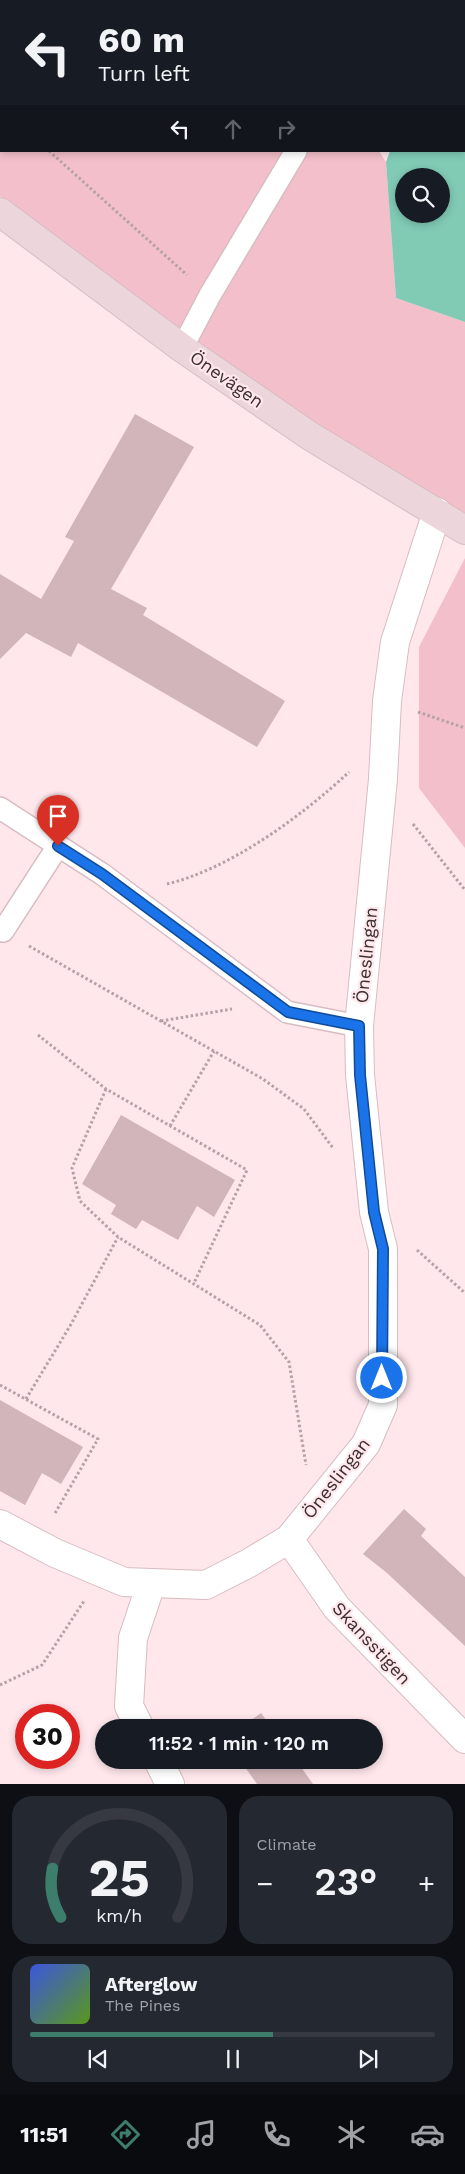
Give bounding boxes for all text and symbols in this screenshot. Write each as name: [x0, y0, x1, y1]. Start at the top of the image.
text: 60 m: [98, 19, 185, 61]
icon: left: [15, 20, 80, 85]
text: Turn left: [98, 61, 190, 86]
icon: left: [166, 115, 194, 143]
icon: ahead: [219, 115, 247, 143]
icon: right: [272, 115, 300, 143]
map controls: [395, 168, 450, 223]
button: search: [395, 168, 450, 223]
street label: Önevägen: [186, 346, 268, 412]
pin: [37, 795, 79, 846]
icon: arrive: [44, 802, 72, 830]
street label: Öneslingan: [351, 906, 381, 1004]
position arrow: [355, 1351, 407, 1403]
street label: Öneslingan: [298, 1433, 374, 1523]
street label: Skansstigen: [328, 1597, 416, 1689]
speed limit sign: 30: [15, 1704, 80, 1769]
text: 11:52 · 1 min · 120 m: [149, 1732, 329, 1755]
text: Climate: [257, 1835, 317, 1854]
text: 25: [89, 1848, 150, 1909]
text: 23°: [314, 1860, 377, 1904]
text: −: [257, 1867, 273, 1900]
text: +: [418, 1867, 435, 1900]
text: km/h: [96, 1905, 142, 1926]
text: Afterglow: [105, 1973, 197, 1996]
text: The Pines: [105, 1996, 181, 2015]
icon: previous: [84, 2045, 112, 2073]
icon: pause: [219, 2045, 247, 2073]
icon: next: [354, 2045, 382, 2073]
icon: directions: [108, 2117, 143, 2152]
icon: music: [184, 2117, 219, 2152]
icon: phone: [259, 2117, 294, 2152]
icon: climate: [334, 2117, 369, 2152]
icon: car: [410, 2117, 445, 2152]
text: 11:51: [20, 2122, 68, 2147]

